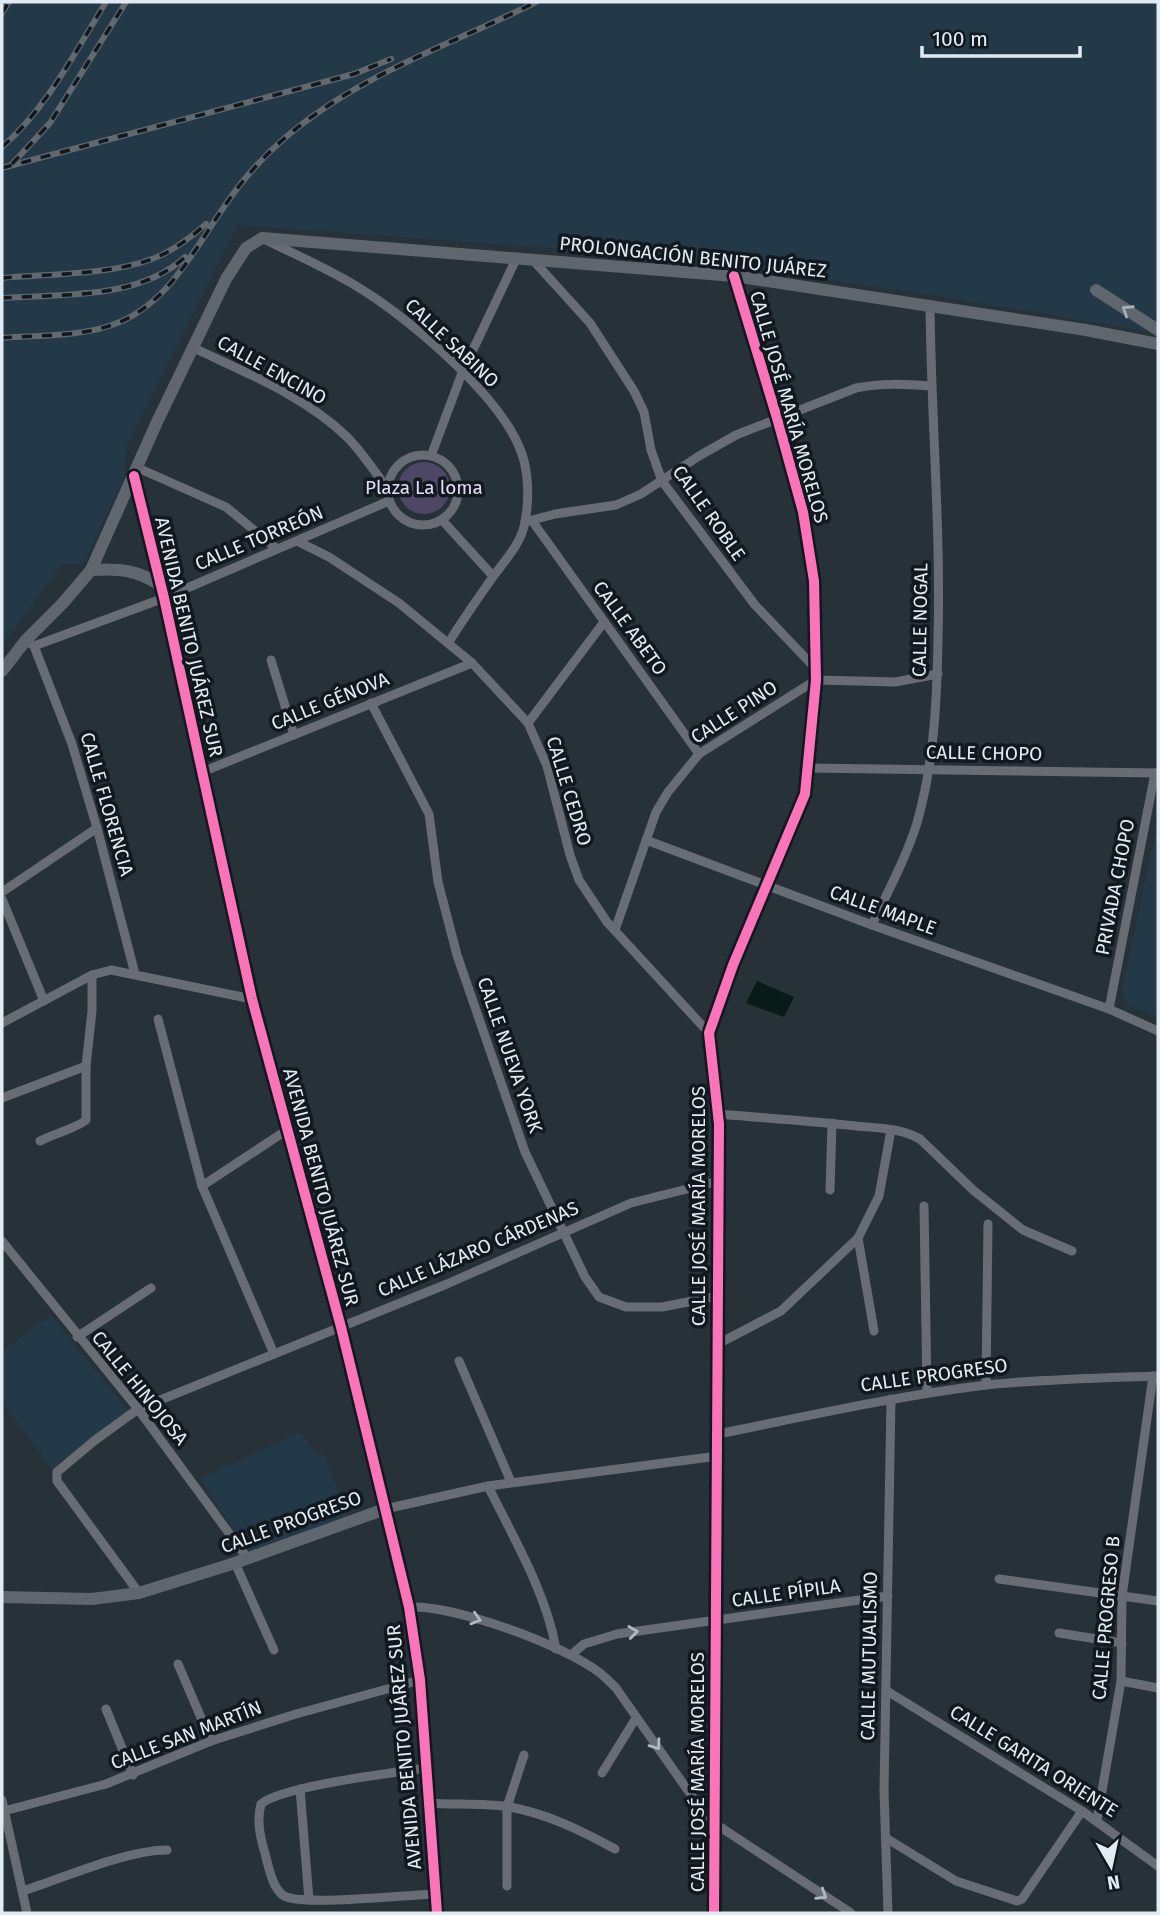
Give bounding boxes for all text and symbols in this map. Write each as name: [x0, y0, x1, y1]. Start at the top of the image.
scale bar: [922, 14, 1080, 58]
text: 100 m: [932, 26, 988, 52]
street label: PROLONGACIÓN BENITO JUÁREZ: [558, 232, 828, 282]
street label: CALLE JOSÉ MARÍA MORELOS: [745, 288, 833, 526]
street label: CALLE SABINO: [400, 294, 504, 392]
one-way arrow: [1122, 305, 1135, 318]
street label: CALLE ENCINO: [213, 331, 331, 409]
street label: CALLE ROBLE: [668, 461, 750, 565]
park label: Plaza La loma: [365, 476, 483, 499]
street label: CALLE TORREÓN: [191, 501, 327, 575]
street label: AVENIDA BENITO JUÁREZ SUR: [150, 515, 228, 760]
street label: CALLE NOGAL: [908, 562, 933, 677]
street label: CALLE ABETO: [588, 577, 672, 679]
street label: CALLE GÉNOVA: [268, 667, 392, 735]
street label: CALLE PINO: [686, 676, 782, 748]
street label: CALLE FLORENCIA: [75, 729, 139, 879]
street label: CALLE CEDRO: [541, 734, 597, 848]
street label: CALLE CHOPO: [926, 740, 1042, 766]
street label: PRIVADA CHOPO: [1091, 817, 1139, 957]
street label: CALLE MAPLE: [826, 880, 940, 940]
street label: CALLE NUEVA YORK: [473, 974, 548, 1137]
street label: AVENIDA BENITO JUÁREZ SUR: [278, 1065, 364, 1309]
street label: CALLE JOSÉ MARÍA MORELOS: [687, 1086, 710, 1326]
street label: CALLE LÁZARO CÁRDENAS: [374, 1196, 582, 1302]
street label: CALLE HINOJOSA: [87, 1326, 193, 1450]
street label: CALLE PROGRESO: [859, 1353, 1009, 1397]
street label: CALLE PROGRESO: [217, 1486, 365, 1558]
street label: CALLE PROGRESO B: [1087, 1535, 1125, 1701]
street label: CALLE MUTUALISMO: [856, 1571, 882, 1741]
street label: CALLE PÍPILA: [730, 1574, 842, 1612]
one-way arrow: [470, 1610, 482, 1625]
street label: AVENIDA BENITO JUÁREZ SUR: [382, 1623, 426, 1870]
one-way arrow: [627, 1625, 639, 1640]
street label: CALLE JOSÉ MARÍA MORELOS: [686, 1652, 709, 1892]
street label: CALLE SAN MARTÍN: [107, 1696, 265, 1774]
street label: CALLE GARITA ORIENTE: [946, 1700, 1122, 1822]
one-way arrow: [648, 1738, 660, 1750]
north arrow: [1076, 1831, 1146, 1901]
text: N: [1106, 1870, 1122, 1895]
one-way arrow: [815, 1887, 828, 1900]

